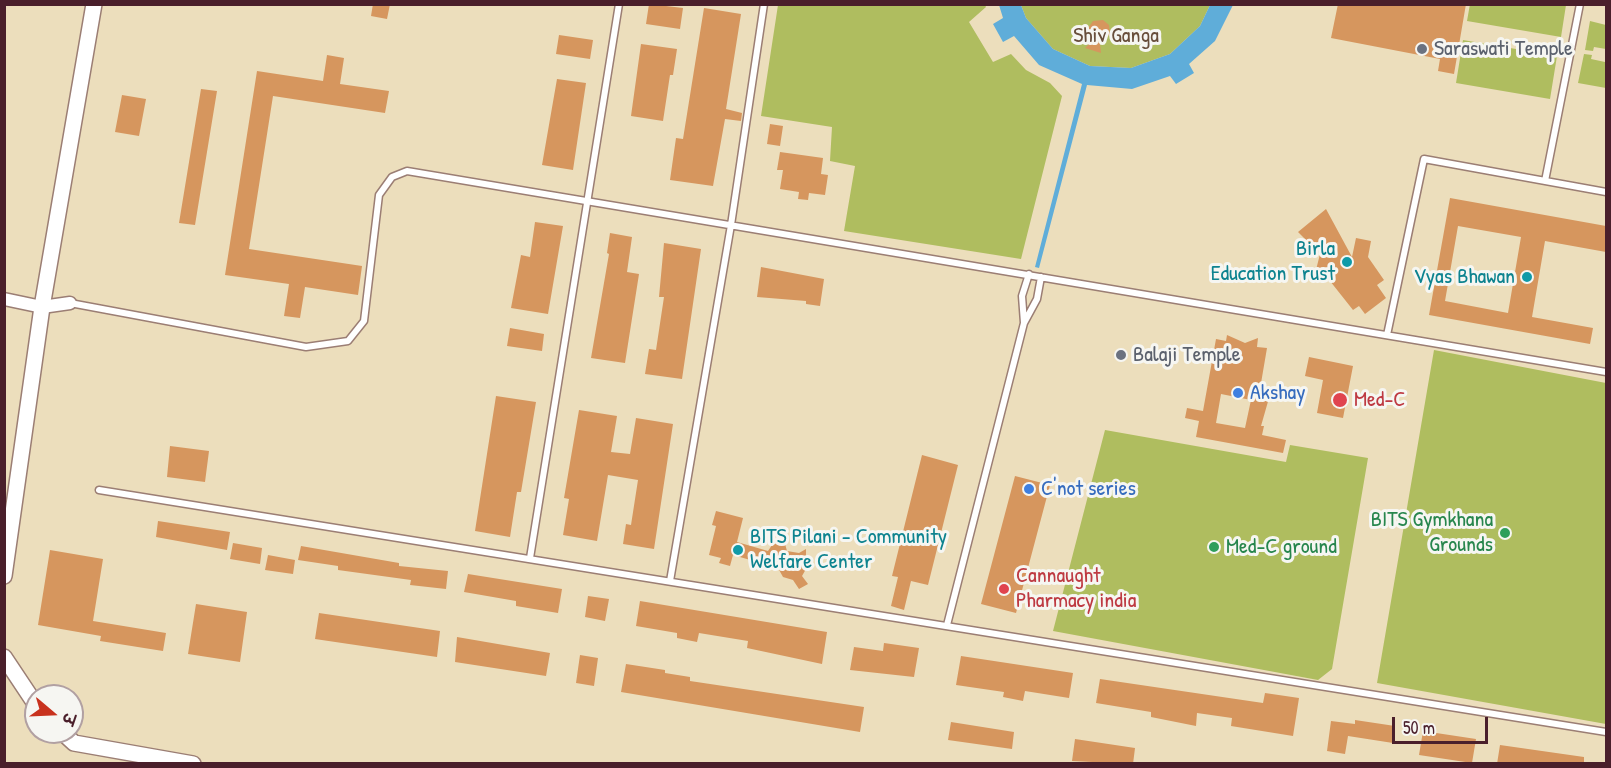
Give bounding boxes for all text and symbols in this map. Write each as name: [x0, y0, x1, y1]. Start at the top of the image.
park label: Shiv Ganga: [1073, 23, 1159, 49]
place label: Saraswati Temple: [1434, 36, 1573, 62]
marker: Saraswati Temple: [1415, 42, 1429, 56]
place label: Birla Education Trust: [1211, 236, 1335, 288]
marker: Birla Education Trust: [1340, 255, 1354, 269]
place label: Vyas Bhawan: [1413, 264, 1515, 290]
marker: Vyas Bhawan: [1520, 270, 1534, 284]
place label: Balaji Temple: [1133, 342, 1240, 368]
marker: Balaji Temple: [1114, 348, 1128, 362]
place label: Akshay: [1250, 380, 1306, 406]
marker: Akshay: [1231, 386, 1245, 400]
place label: Med-C: [1354, 387, 1405, 413]
marker: Med-C: [1331, 391, 1349, 409]
place label: C'not series: [1041, 476, 1136, 502]
marker: C'not series: [1022, 482, 1036, 496]
place label: BITS Gymkhana Grounds: [1371, 507, 1493, 558]
place label: BITS Pilani - Community Welfare Center: [750, 524, 947, 576]
marker: BITS Gymkhana Grounds: [1498, 526, 1512, 540]
place label: Med-C ground: [1226, 534, 1337, 560]
marker: Med-C ground: [1207, 540, 1221, 554]
marker: BITS Pilani - Community Welfare Center: [731, 543, 745, 557]
place label: Cannaught Pharmacy india: [1016, 563, 1136, 614]
marker: Cannaught Pharmacy india: [997, 582, 1011, 596]
north arrow: [24, 684, 84, 744]
scale bar: [1395, 705, 1491, 743]
text: उ: [57, 711, 81, 728]
text: 50 m: [1403, 715, 1435, 740]

